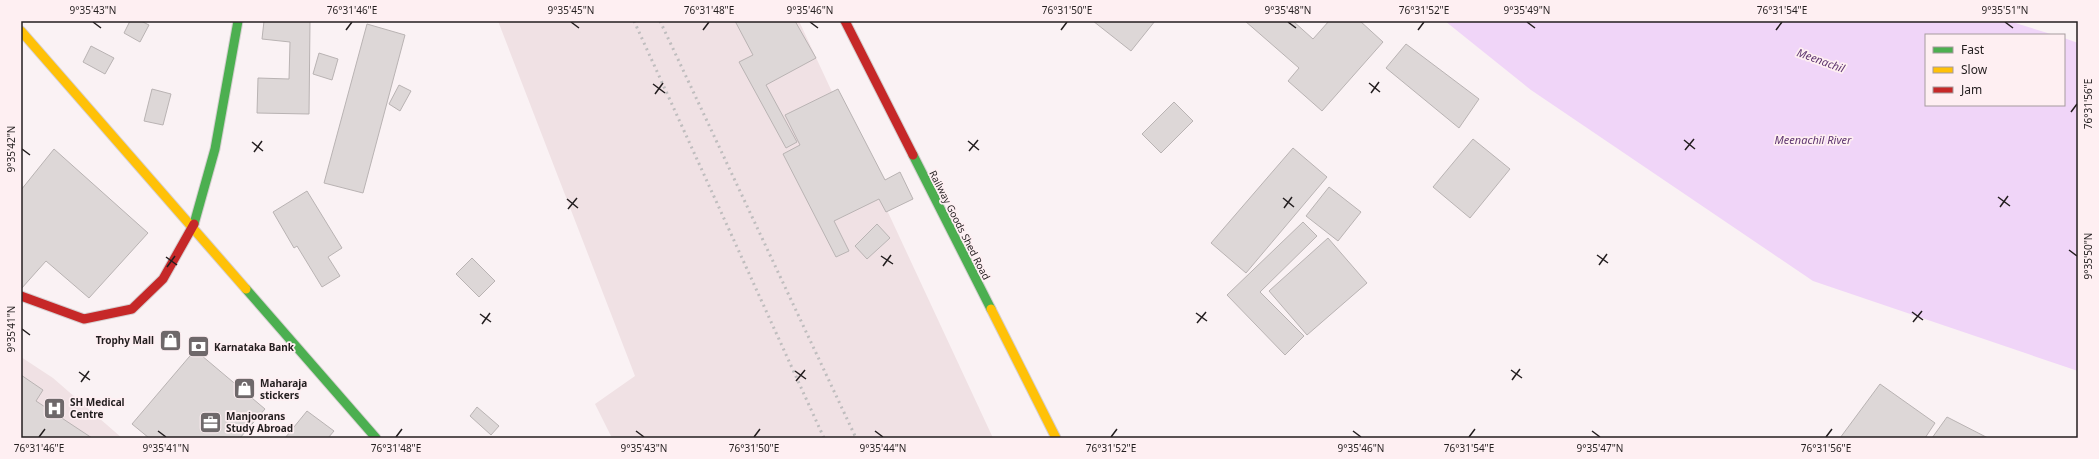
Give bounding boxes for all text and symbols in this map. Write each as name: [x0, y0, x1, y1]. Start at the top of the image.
text: 9°35'43"N: [70, 3, 116, 17]
text: 76°31'46"E: [327, 3, 377, 17]
text: 9°35'45"N: [548, 3, 594, 17]
text: 76°31'48"E: [684, 3, 734, 17]
text: 9°35'46"N: [787, 3, 833, 17]
text: 76°31'50"E: [1042, 3, 1092, 17]
text: 9°35'48"N: [1265, 3, 1311, 17]
text: 76°31'52"E: [1399, 3, 1449, 17]
text: 9°35'49"N: [1504, 3, 1550, 17]
text: 76°31'54"E: [1757, 3, 1807, 17]
text: 9°35'51"N: [1982, 3, 2028, 17]
legend: [1925, 34, 2065, 106]
text: Fast: [1961, 41, 1985, 58]
water label: Meenachil: [1795, 44, 1848, 76]
text: Slow: [1961, 61, 1988, 78]
text: 76°31'56"E: [2081, 79, 2095, 129]
text: Jam: [1960, 81, 1982, 98]
text: 9°35'42"N: [4, 126, 18, 172]
water label: Meenachil River: [1775, 132, 1852, 147]
street label: Railway Goods Shed Road: [926, 168, 994, 282]
text: 9°35'50"N: [2081, 233, 2095, 279]
text: 9°35'41"N: [4, 306, 18, 352]
shop icon: Trophy Mall: [157, 327, 183, 353]
place label: Trophy Mall: [96, 333, 154, 347]
bank icon: Karnataka Bank: [186, 334, 212, 360]
place label: Karnataka Bank: [214, 340, 295, 354]
shop icon: Maharaja stickers: [232, 376, 258, 402]
place label: Maharaja stickers: [260, 376, 307, 402]
hospital icon: SH Medical Centre: [41, 395, 67, 421]
place label: SH Medical Centre: [70, 395, 125, 421]
office icon: Manjoorans Study Abroad: [197, 409, 223, 435]
place label: Manjoorans Study Abroad: [226, 409, 293, 435]
text: 76°31'46"E: [14, 441, 64, 455]
text: 9°35'41"N: [143, 441, 189, 455]
text: 76°31'48"E: [371, 441, 421, 455]
text: 9°35'43"N: [621, 441, 667, 455]
text: 76°31'50"E: [729, 441, 779, 455]
text: 9°35'44"N: [860, 441, 906, 455]
text: 76°31'52"E: [1086, 441, 1136, 455]
text: 9°35'46"N: [1338, 441, 1384, 455]
text: 76°31'54"E: [1444, 441, 1494, 455]
text: 9°35'47"N: [1577, 441, 1623, 455]
text: 76°31'56"E: [1801, 441, 1851, 455]

